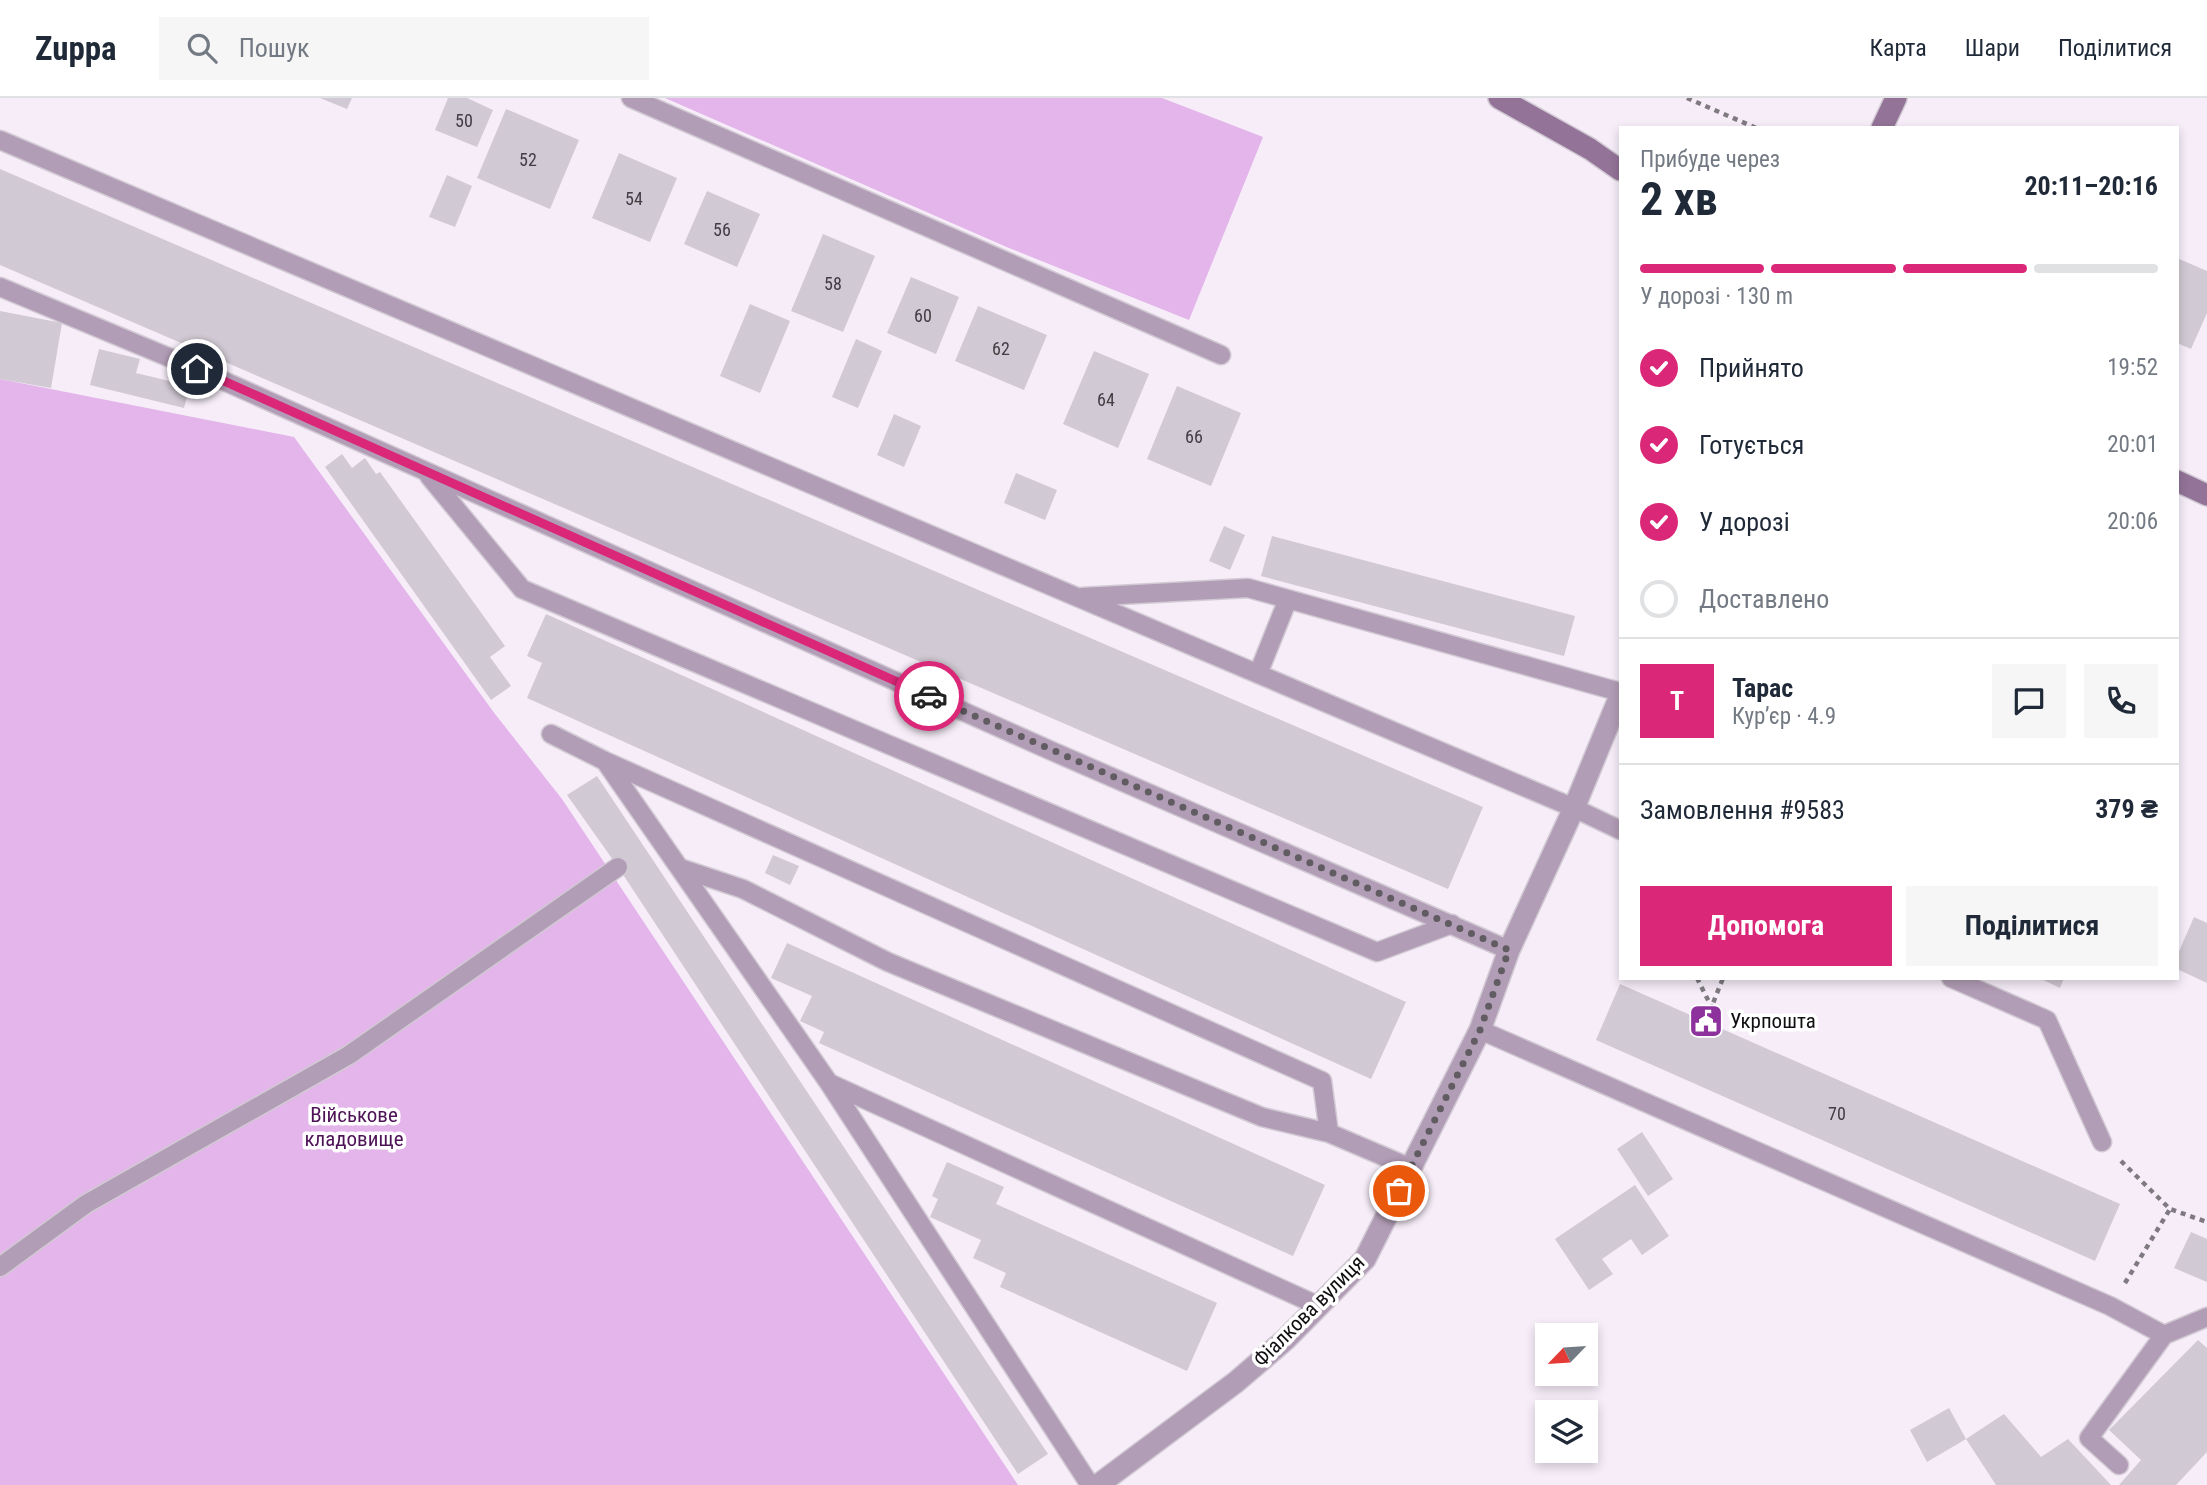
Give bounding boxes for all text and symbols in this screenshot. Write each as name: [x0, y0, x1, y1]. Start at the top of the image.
search box: [159, 17, 649, 80]
text: Zuppa: [35, 29, 117, 68]
icon: search: [183, 29, 221, 67]
text: Пошук: [239, 33, 309, 63]
text: Карта: [1869, 34, 1927, 62]
text: Шари: [1965, 34, 2020, 62]
text: Поділитися: [2058, 34, 2172, 62]
house number: 50: [455, 110, 473, 131]
text: Прибуде через: [1640, 146, 1780, 173]
house number: 52: [519, 149, 537, 170]
text: 20:11–20:16: [2024, 171, 2158, 201]
text: 2 хв: [1640, 172, 1718, 226]
house number: 54: [625, 188, 643, 209]
house number: 56: [713, 219, 731, 240]
house number: 58: [824, 273, 842, 294]
text: У дорозі · 130 m: [1640, 283, 1793, 310]
house number: 60: [914, 305, 932, 326]
house number: 62: [992, 338, 1010, 359]
pin: [167, 339, 227, 399]
icon: check: [1640, 349, 1678, 387]
icon: home: [178, 350, 216, 388]
text: Прийнято: [1699, 353, 1804, 383]
text: 19:52: [2107, 354, 2158, 381]
house number: 64: [1097, 389, 1115, 410]
house number: 66: [1185, 426, 1203, 447]
icon: check: [1640, 426, 1678, 464]
text: Готується: [1699, 430, 1804, 460]
text: 20:01: [2107, 431, 2158, 458]
icon: check: [1640, 503, 1678, 541]
text: У дорозі: [1699, 507, 1790, 537]
text: 20:06: [2107, 508, 2158, 535]
text: Доставлено: [1699, 584, 1829, 614]
courier: [894, 661, 964, 731]
button: chat: [1992, 664, 2066, 738]
button: phone: [2084, 664, 2158, 738]
text: Тарас: [1732, 673, 1793, 703]
icon: car: [910, 677, 948, 715]
text: Т: [1670, 686, 1684, 716]
text: Кур’єр · 4.9: [1732, 703, 1836, 730]
text: 379 ₴: [2095, 794, 2158, 824]
text: Замовлення #9583: [1640, 795, 1845, 825]
button: Допомога: [1640, 886, 1892, 966]
button: Поділитися: [1906, 886, 2158, 966]
public building icon: Укрпошта: [1687, 1002, 1725, 1040]
place label: Укрпошта: [1730, 1009, 1816, 1033]
park label: Військове кладовище: [304, 1103, 404, 1151]
house number: 70: [1828, 1103, 1846, 1124]
pin: [1369, 1161, 1429, 1221]
icon: bag: [1380, 1172, 1418, 1210]
street label: Фіалкова вулиця: [1248, 1250, 1370, 1372]
north arrow: [1535, 1323, 1598, 1386]
map controls: [1535, 1323, 1598, 1463]
button: layers: [1535, 1400, 1598, 1463]

